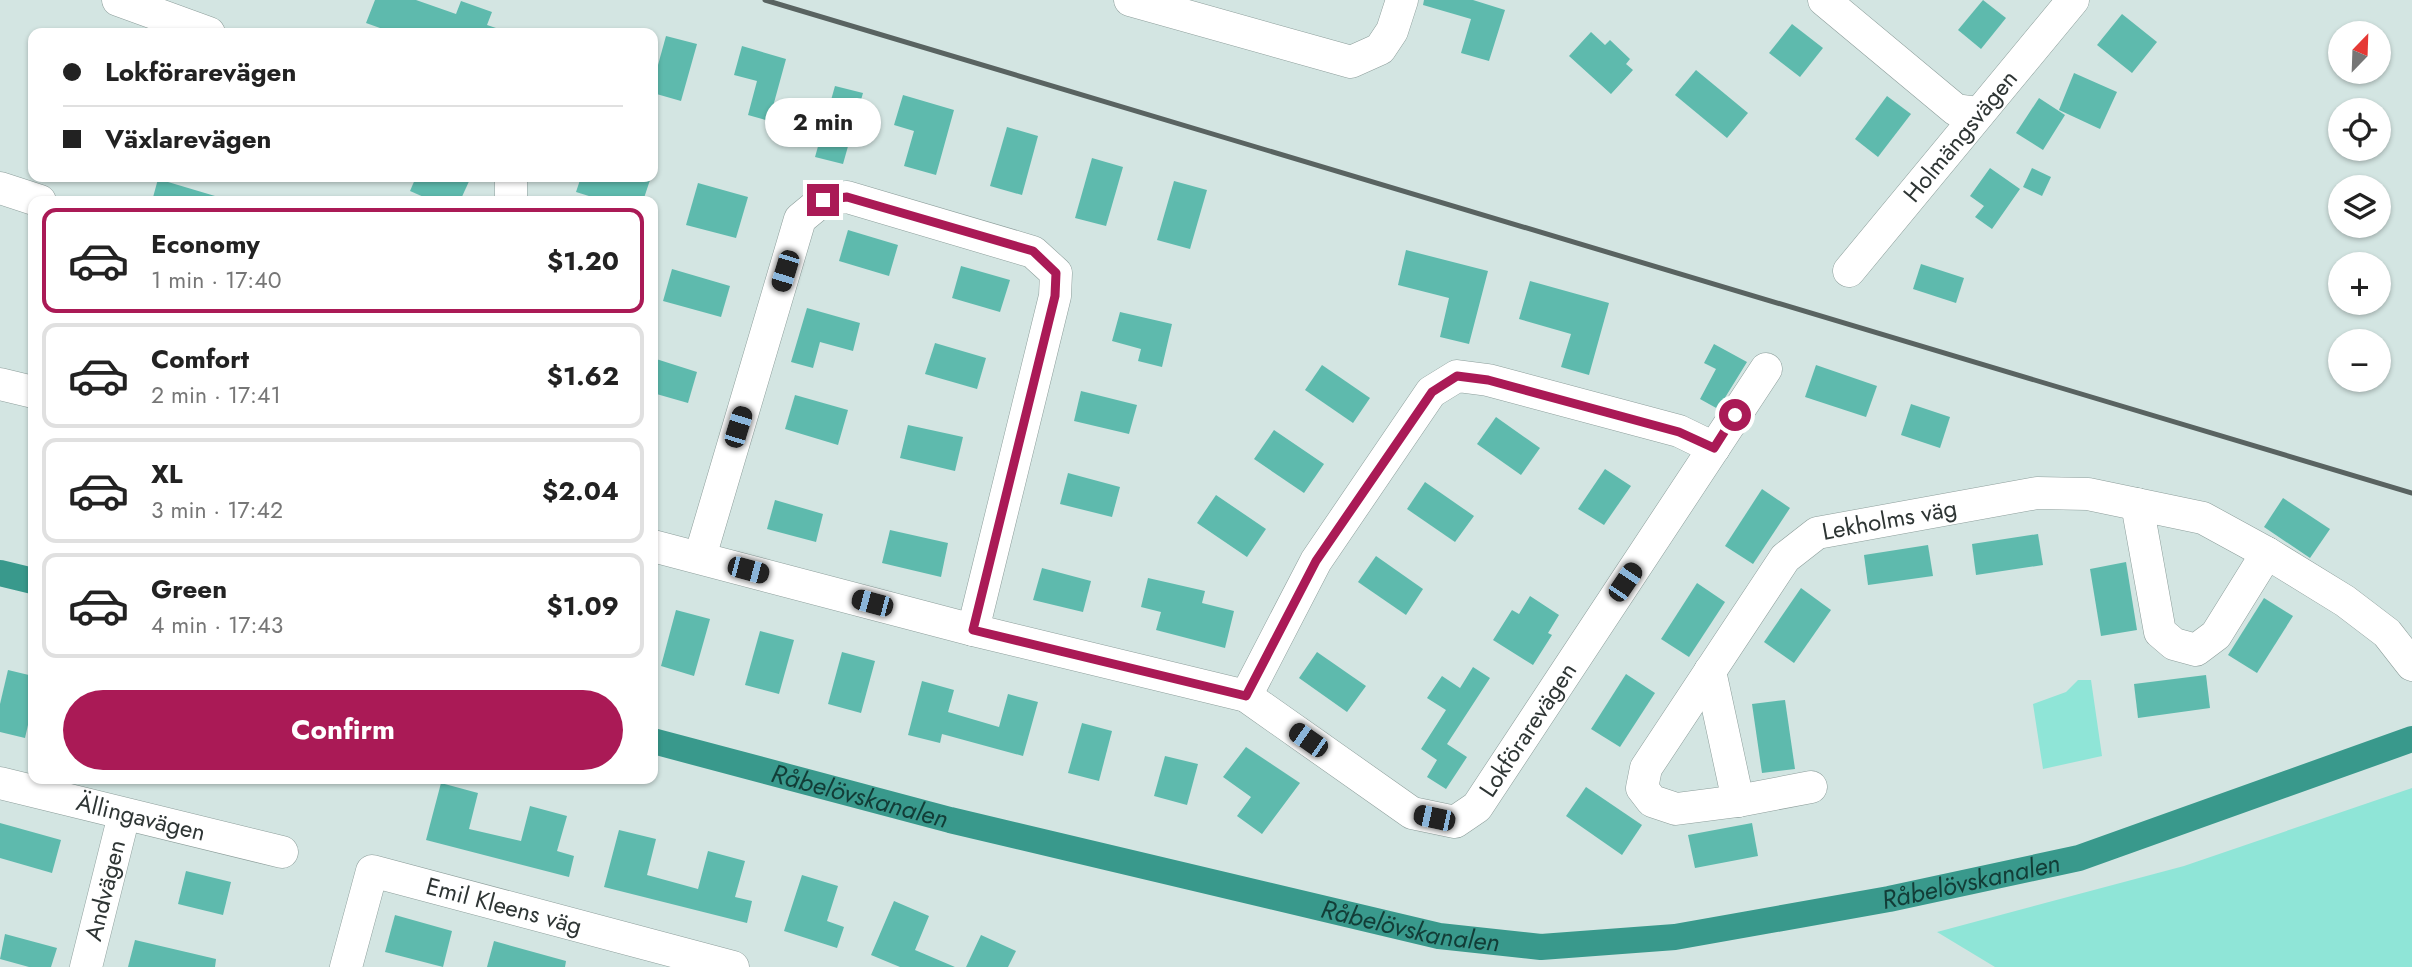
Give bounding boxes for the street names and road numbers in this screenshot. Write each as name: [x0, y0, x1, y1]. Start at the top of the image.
street label: Holmängsvägen: [1895, 62, 2025, 210]
street label: Lekholms väg: [1819, 490, 1960, 549]
street label: Lokförarevägen: [1470, 655, 1585, 804]
street label: Ällingavägen: [73, 784, 209, 850]
street label: Andvägen: [75, 836, 134, 944]
street label: Emil Kleens väg: [422, 868, 586, 943]

